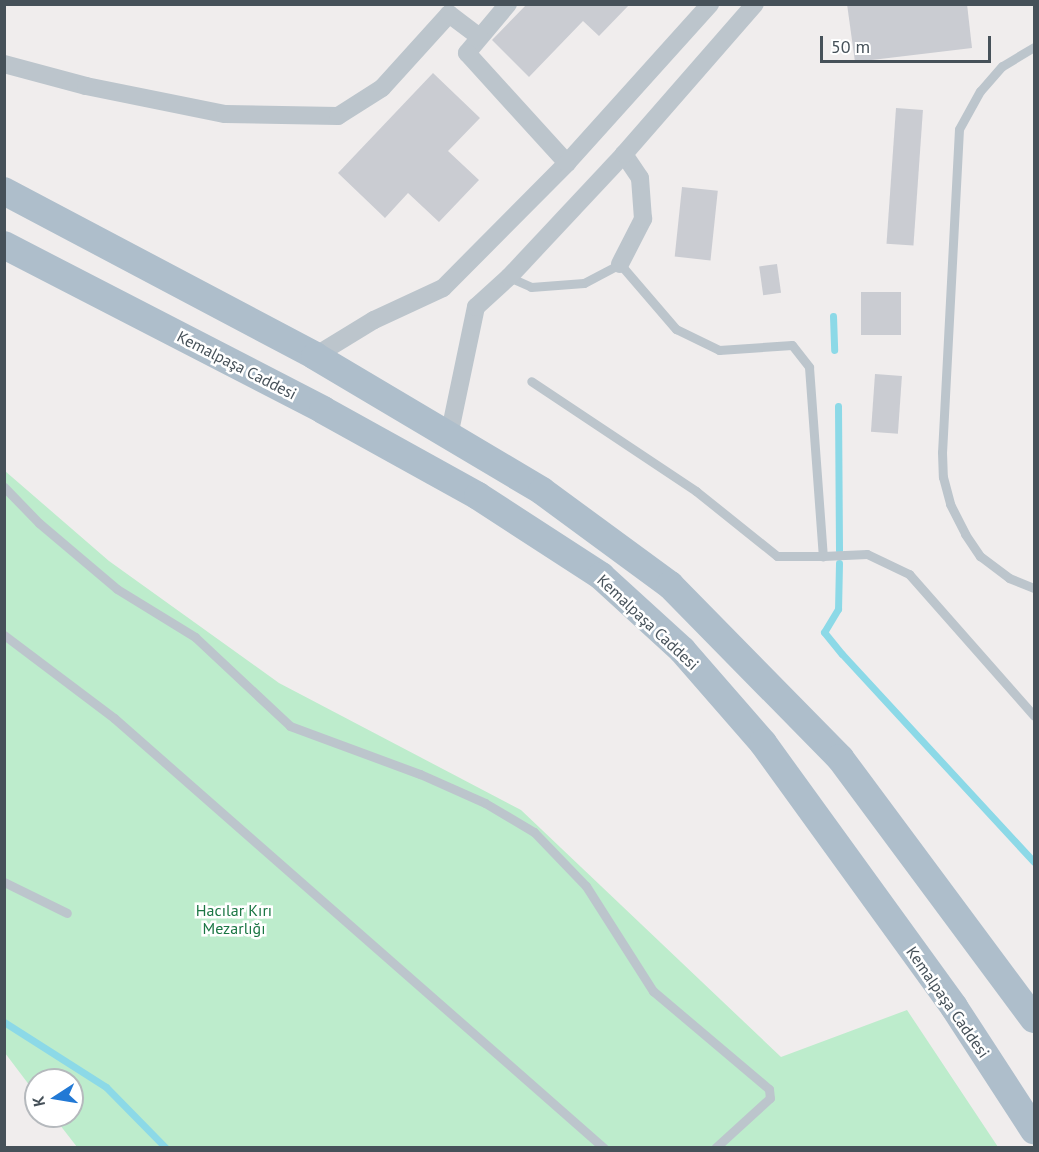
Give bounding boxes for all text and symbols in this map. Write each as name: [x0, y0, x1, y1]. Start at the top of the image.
scale bar: [823, 24, 994, 62]
text: 50 m: [831, 35, 870, 58]
street label: Kemalpaşa Caddesi: [174, 327, 300, 403]
street label: Kemalpaşa Caddesi: [593, 570, 703, 674]
park label: Hacılar Kırı Mezarlığı: [196, 900, 272, 938]
street label: Kemalpaşa Caddesi: [902, 943, 994, 1061]
north arrow: [24, 1068, 84, 1128]
text: K: [28, 1094, 49, 1108]

